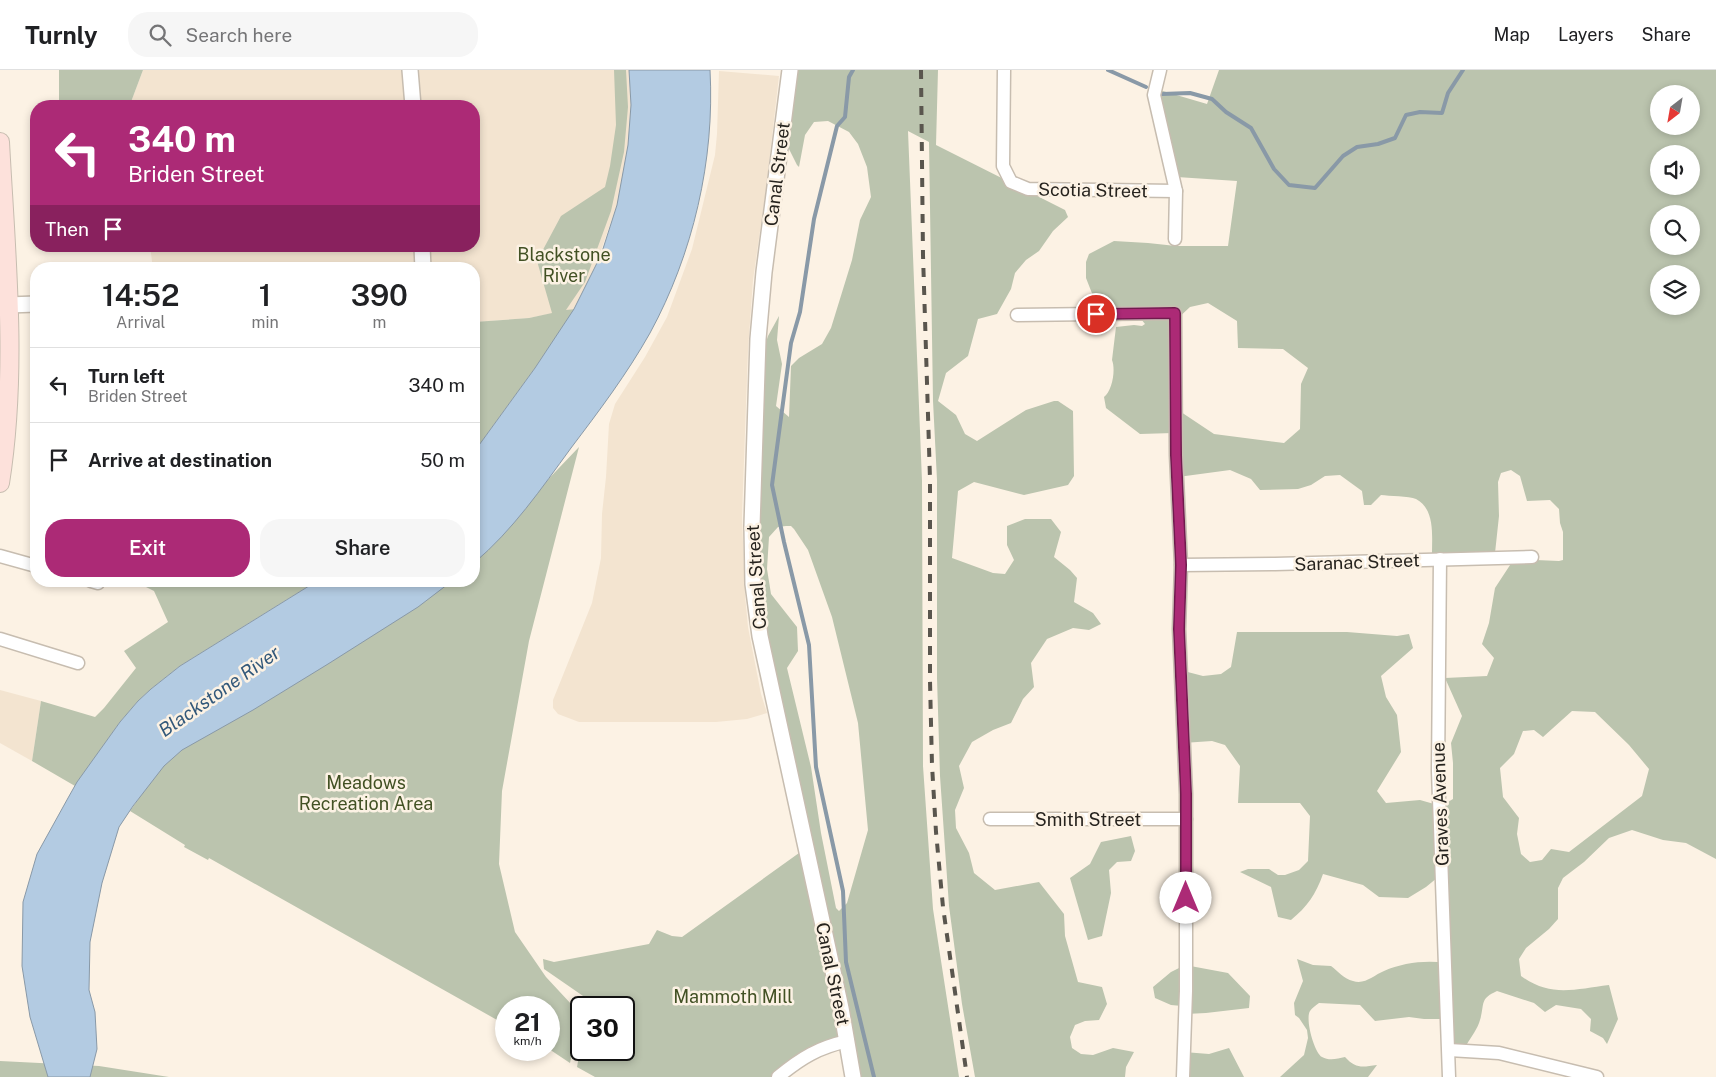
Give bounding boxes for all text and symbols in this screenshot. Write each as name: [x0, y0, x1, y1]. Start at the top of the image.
search box: [128, 12, 478, 57]
text: Turnly: [25, 21, 98, 49]
icon: search: [146, 21, 174, 49]
text: Search here: [186, 24, 292, 46]
text: Map: [1494, 24, 1530, 45]
text: Layers: [1558, 24, 1614, 45]
text: Share: [1642, 24, 1691, 45]
north arrow: [1650, 85, 1700, 135]
map controls: [1650, 85, 1700, 315]
text: 340 m: [128, 119, 236, 160]
icon: left: [45, 120, 110, 185]
street label: Canal Street: [760, 121, 794, 227]
button: sound: [1650, 145, 1700, 195]
text: Briden Street: [128, 161, 265, 187]
street label: Scotia Street: [1038, 179, 1148, 201]
button: search: [1650, 205, 1700, 255]
icon: arrive: [99, 215, 127, 243]
text: Then: [45, 218, 89, 240]
park label: Blackstone River: [517, 244, 611, 286]
button: layers: [1650, 265, 1700, 315]
text: 14:52: [102, 277, 180, 313]
text: 1: [259, 277, 271, 313]
text: 390: [351, 277, 408, 313]
pin: [1075, 293, 1117, 335]
icon: arrive: [1082, 300, 1110, 328]
text: Arrival: [116, 313, 165, 332]
text: min: [252, 313, 279, 332]
text: m: [372, 313, 386, 332]
text: Turn left: [88, 365, 165, 387]
icon: left: [45, 371, 73, 399]
text: 340 m: [408, 374, 465, 396]
text: Briden Street: [88, 387, 187, 406]
icon: arrive: [45, 446, 73, 474]
text: Arrive at destination: [88, 449, 272, 471]
text: 50 m: [420, 449, 465, 471]
button: Exit: [45, 519, 250, 577]
button: Share: [260, 519, 465, 577]
street label: Canal Street: [742, 524, 770, 630]
street label: Saranac Street: [1294, 549, 1420, 575]
water label: Blackstone River: [154, 641, 284, 741]
street label: Graves Avenue: [1427, 742, 1453, 866]
park label: Meadows Recreation Area: [299, 772, 433, 814]
street label: Smith Street: [1035, 809, 1141, 830]
position arrow: [1159, 871, 1211, 923]
street label: Canal Street: [812, 920, 854, 1028]
park label: Mammoth Mill: [673, 986, 793, 1007]
speed limit sign: 30: [570, 996, 635, 1061]
text: 21: [514, 1007, 541, 1037]
text: km/h: [513, 1034, 542, 1048]

